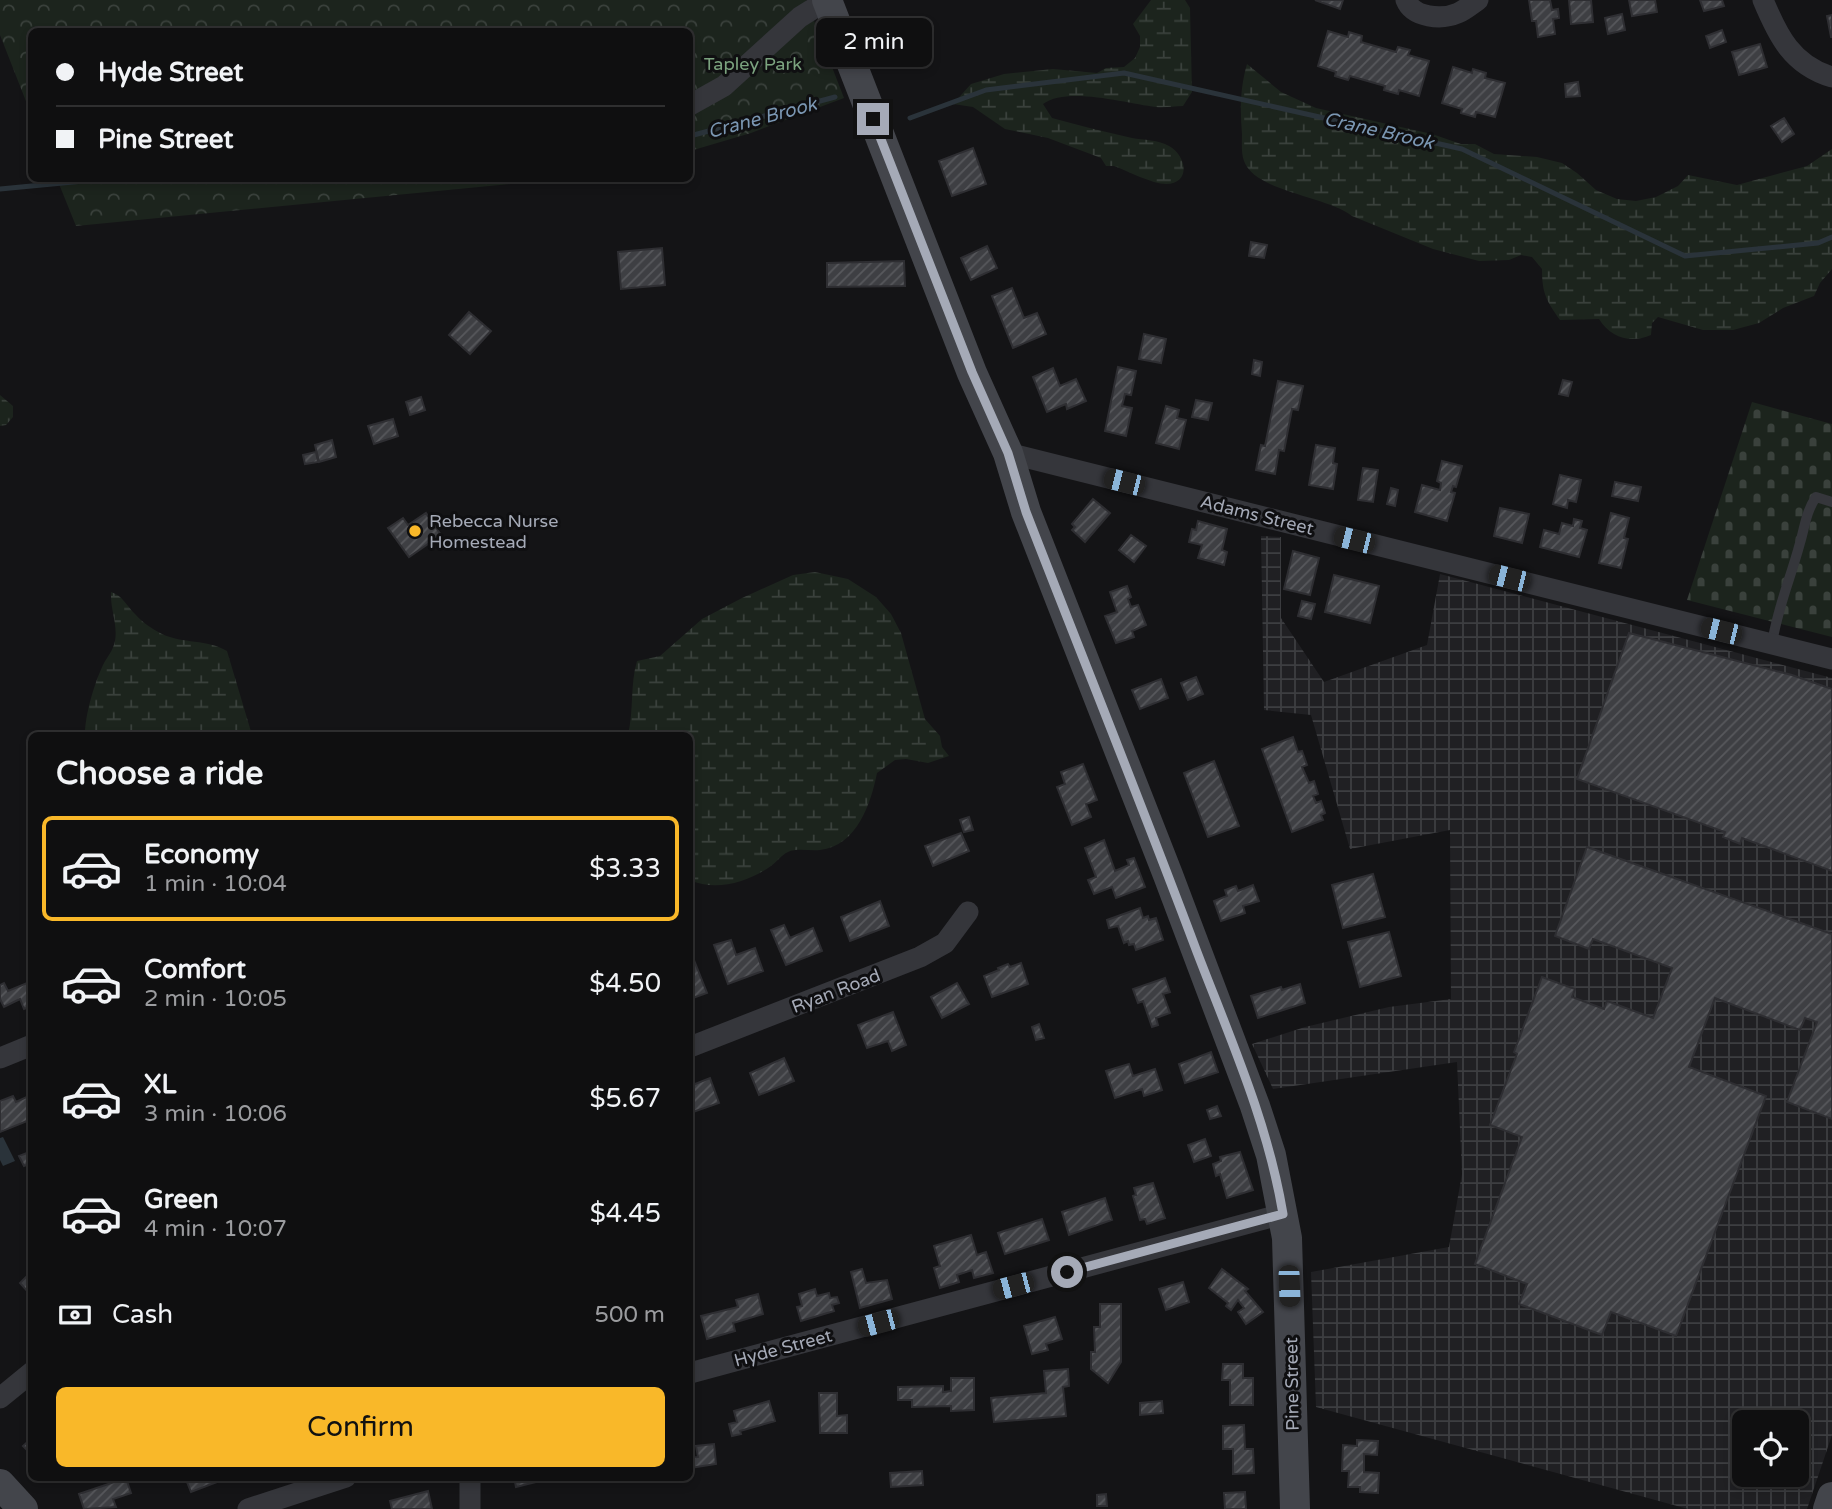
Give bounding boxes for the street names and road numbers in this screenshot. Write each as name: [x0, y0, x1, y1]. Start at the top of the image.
street label: Adams Street: [1198, 490, 1316, 540]
street label: Ryan Road: [788, 964, 884, 1018]
street label: Hyde Street: [732, 1324, 835, 1372]
street label: Pine Street: [1280, 1337, 1304, 1431]

